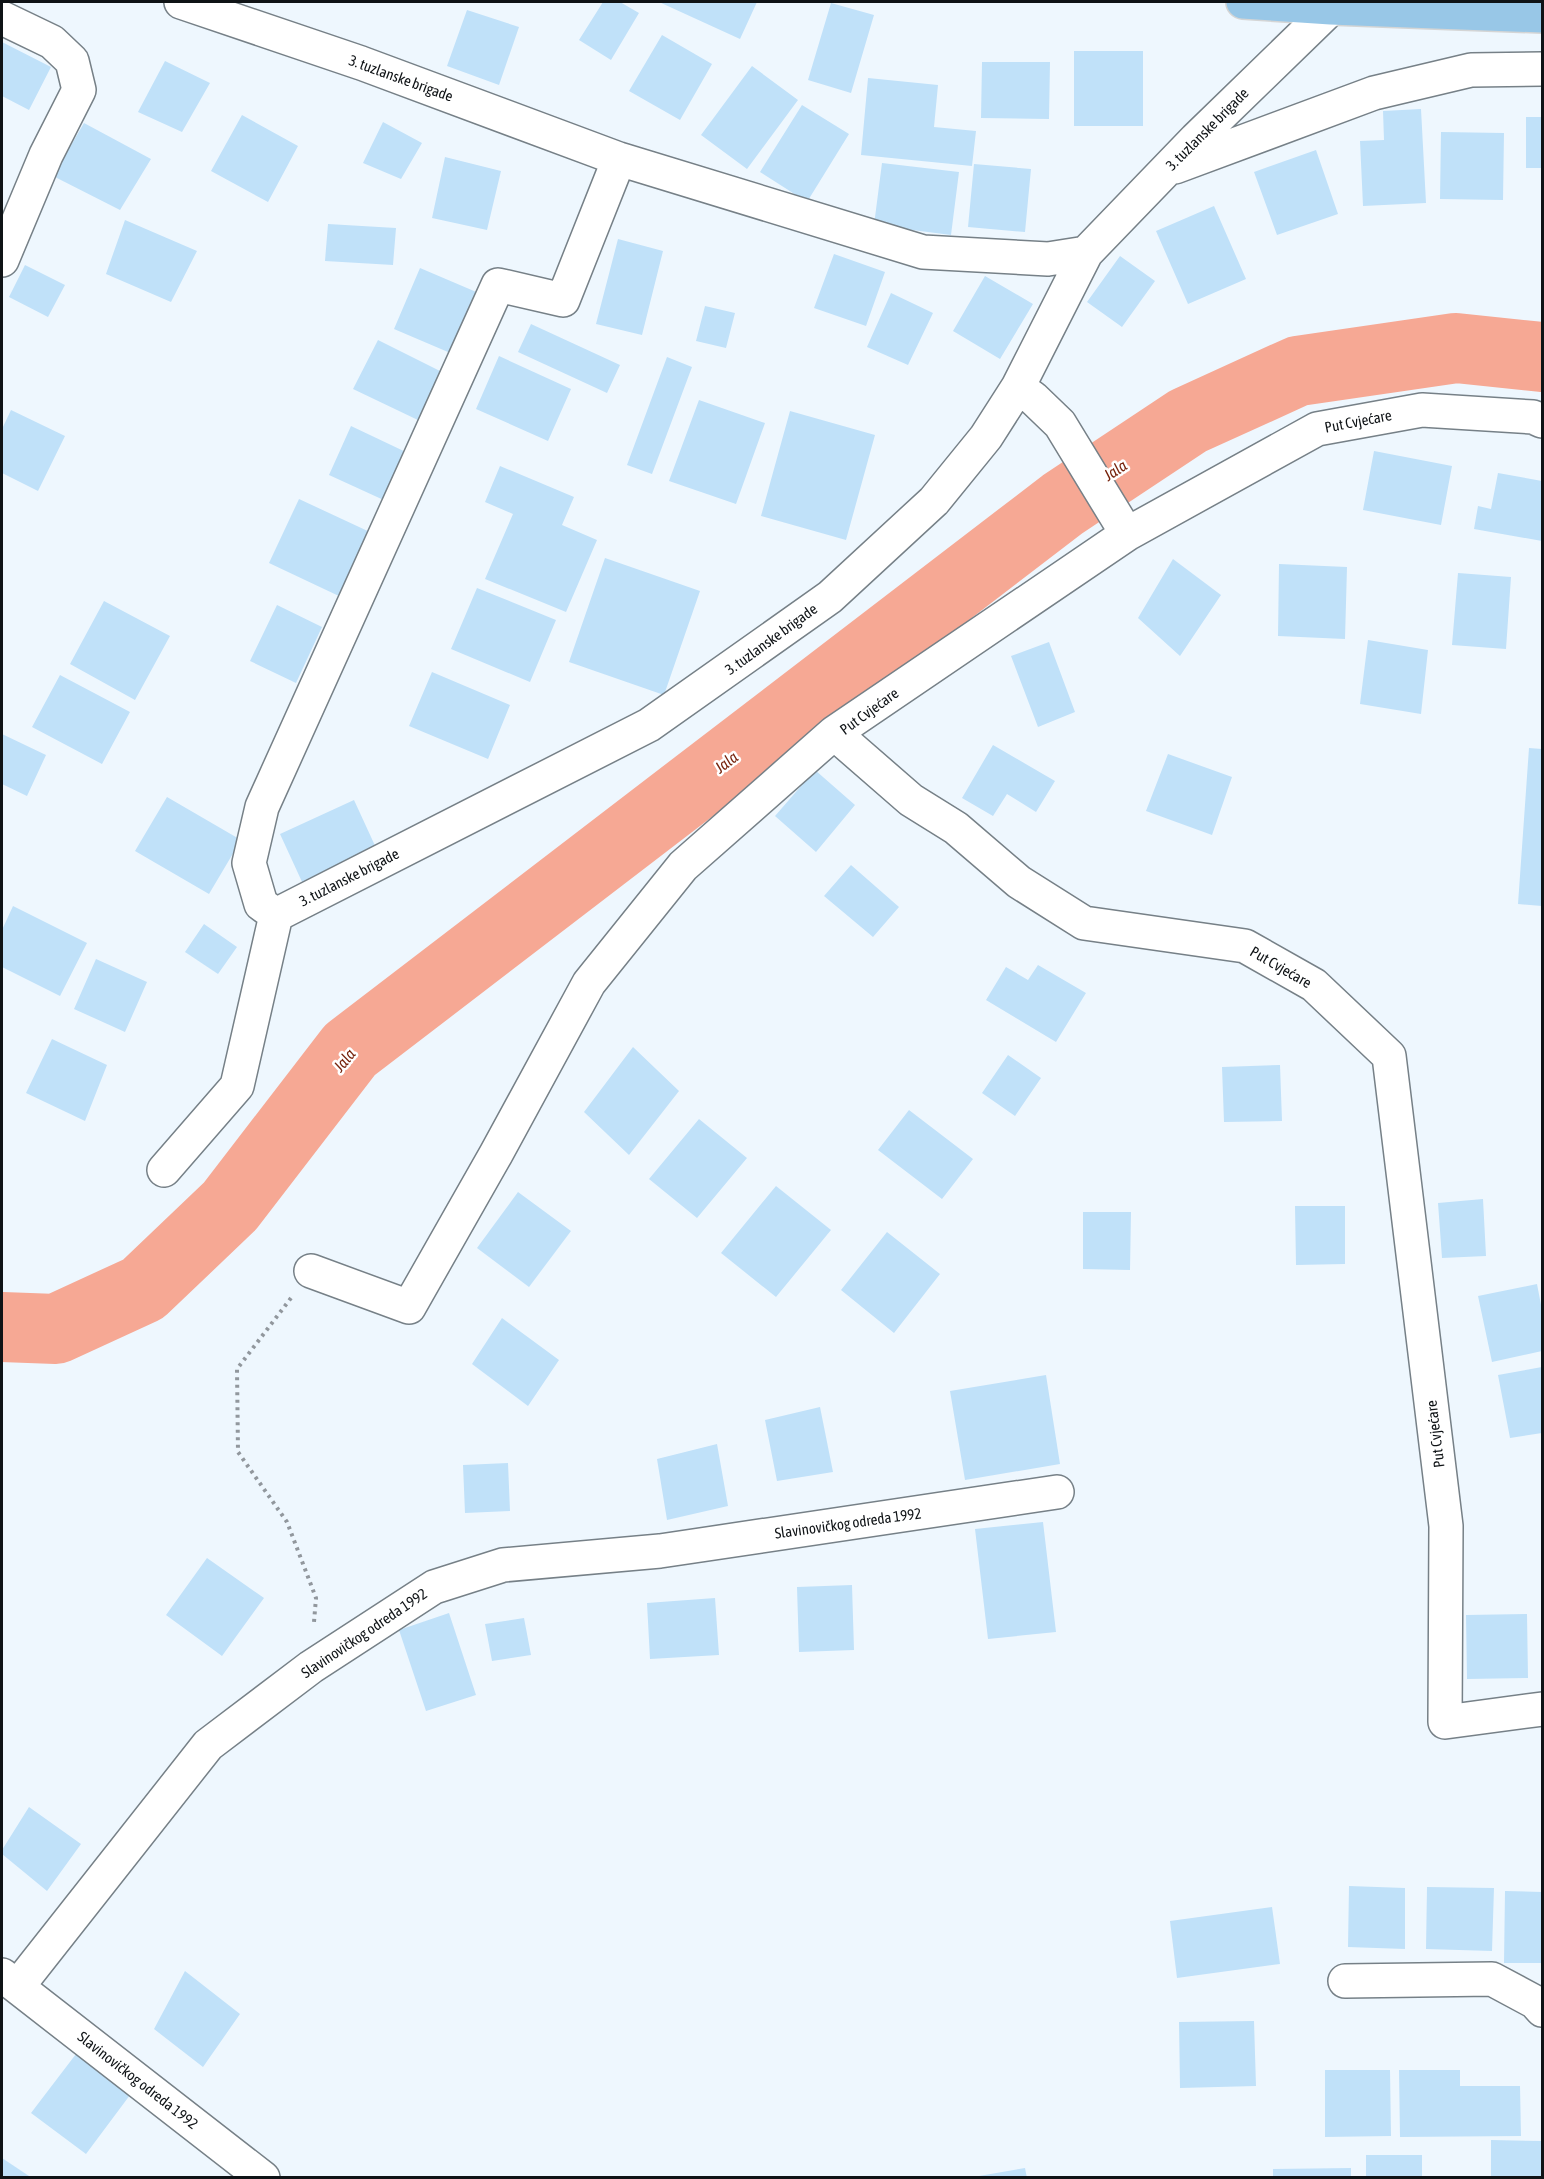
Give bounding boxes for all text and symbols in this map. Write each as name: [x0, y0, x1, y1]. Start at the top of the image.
street label: 3. tuzlanske brigade: [347, 51, 456, 105]
street label: 3. tuzlanske brigade: [1162, 84, 1252, 174]
street label: Put Cvjećare: [1323, 406, 1393, 436]
water label: Jala: [1099, 456, 1130, 485]
street label: 3. tuzlanske brigade: [722, 600, 820, 678]
street label: Put Cvjećare: [837, 684, 902, 738]
water label: Jala: [710, 747, 741, 777]
street label: 3. tuzlanske brigade: [296, 844, 402, 909]
street label: Put Cvjećare: [1247, 943, 1315, 991]
water label: Jala: [329, 1045, 359, 1076]
street label: Put Cvjećare: [1422, 1399, 1448, 1469]
street label: Slavinovičkog odreda 1992: [774, 1504, 922, 1542]
street label: Slavinovičkog odreda 1992: [298, 1585, 430, 1681]
street label: Slavinovičkog odreda 1992: [75, 2028, 201, 2132]

